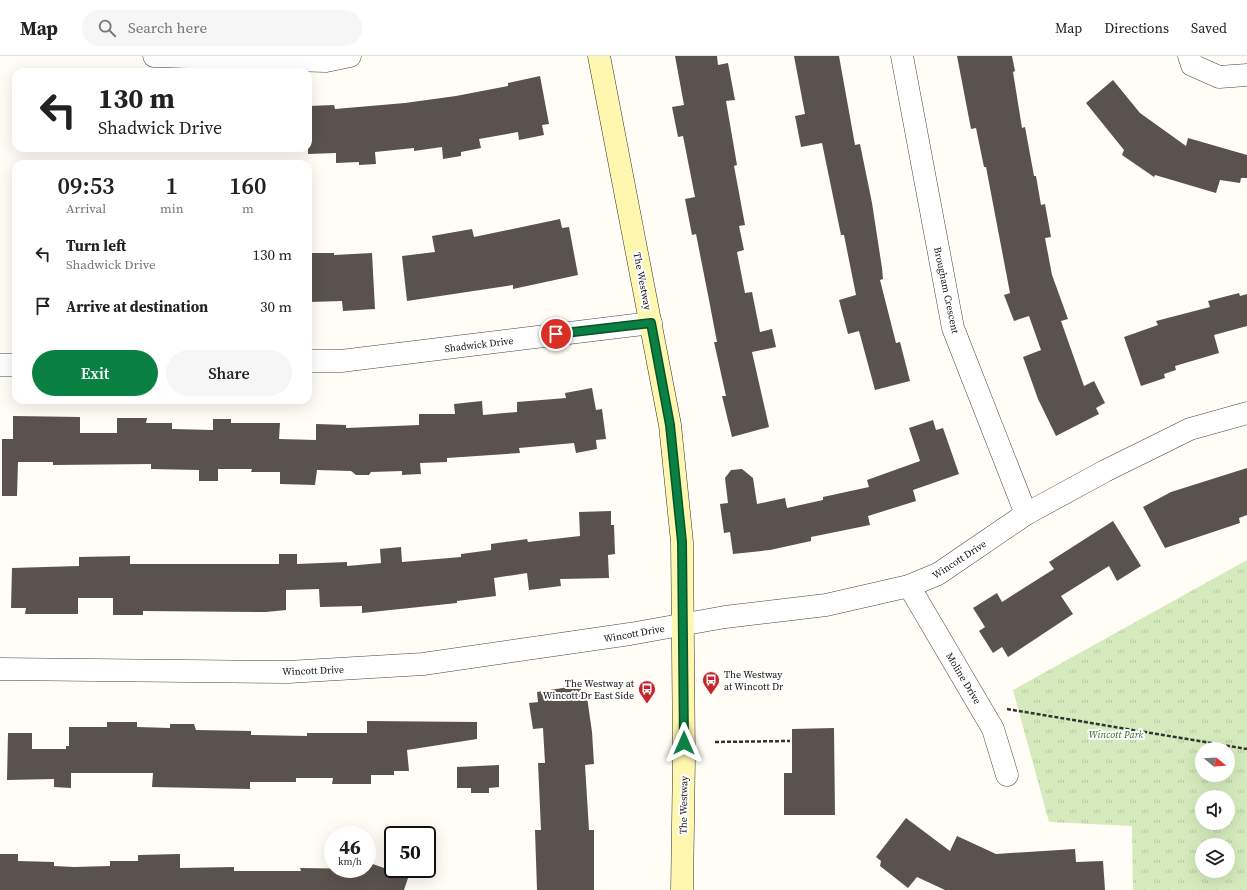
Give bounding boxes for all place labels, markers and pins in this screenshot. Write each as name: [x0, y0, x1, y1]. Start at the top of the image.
pin: [539, 317, 573, 351]
place label: The Westway at Wincott Dr: [724, 668, 784, 693]
bus stop icon: The Westway at Wincott Dr: [701, 670, 721, 695]
place label: The Westway at Wincott Dr East Side: [543, 677, 635, 702]
bus stop icon: The Westway at Wincott Dr East Side: [637, 679, 657, 704]

